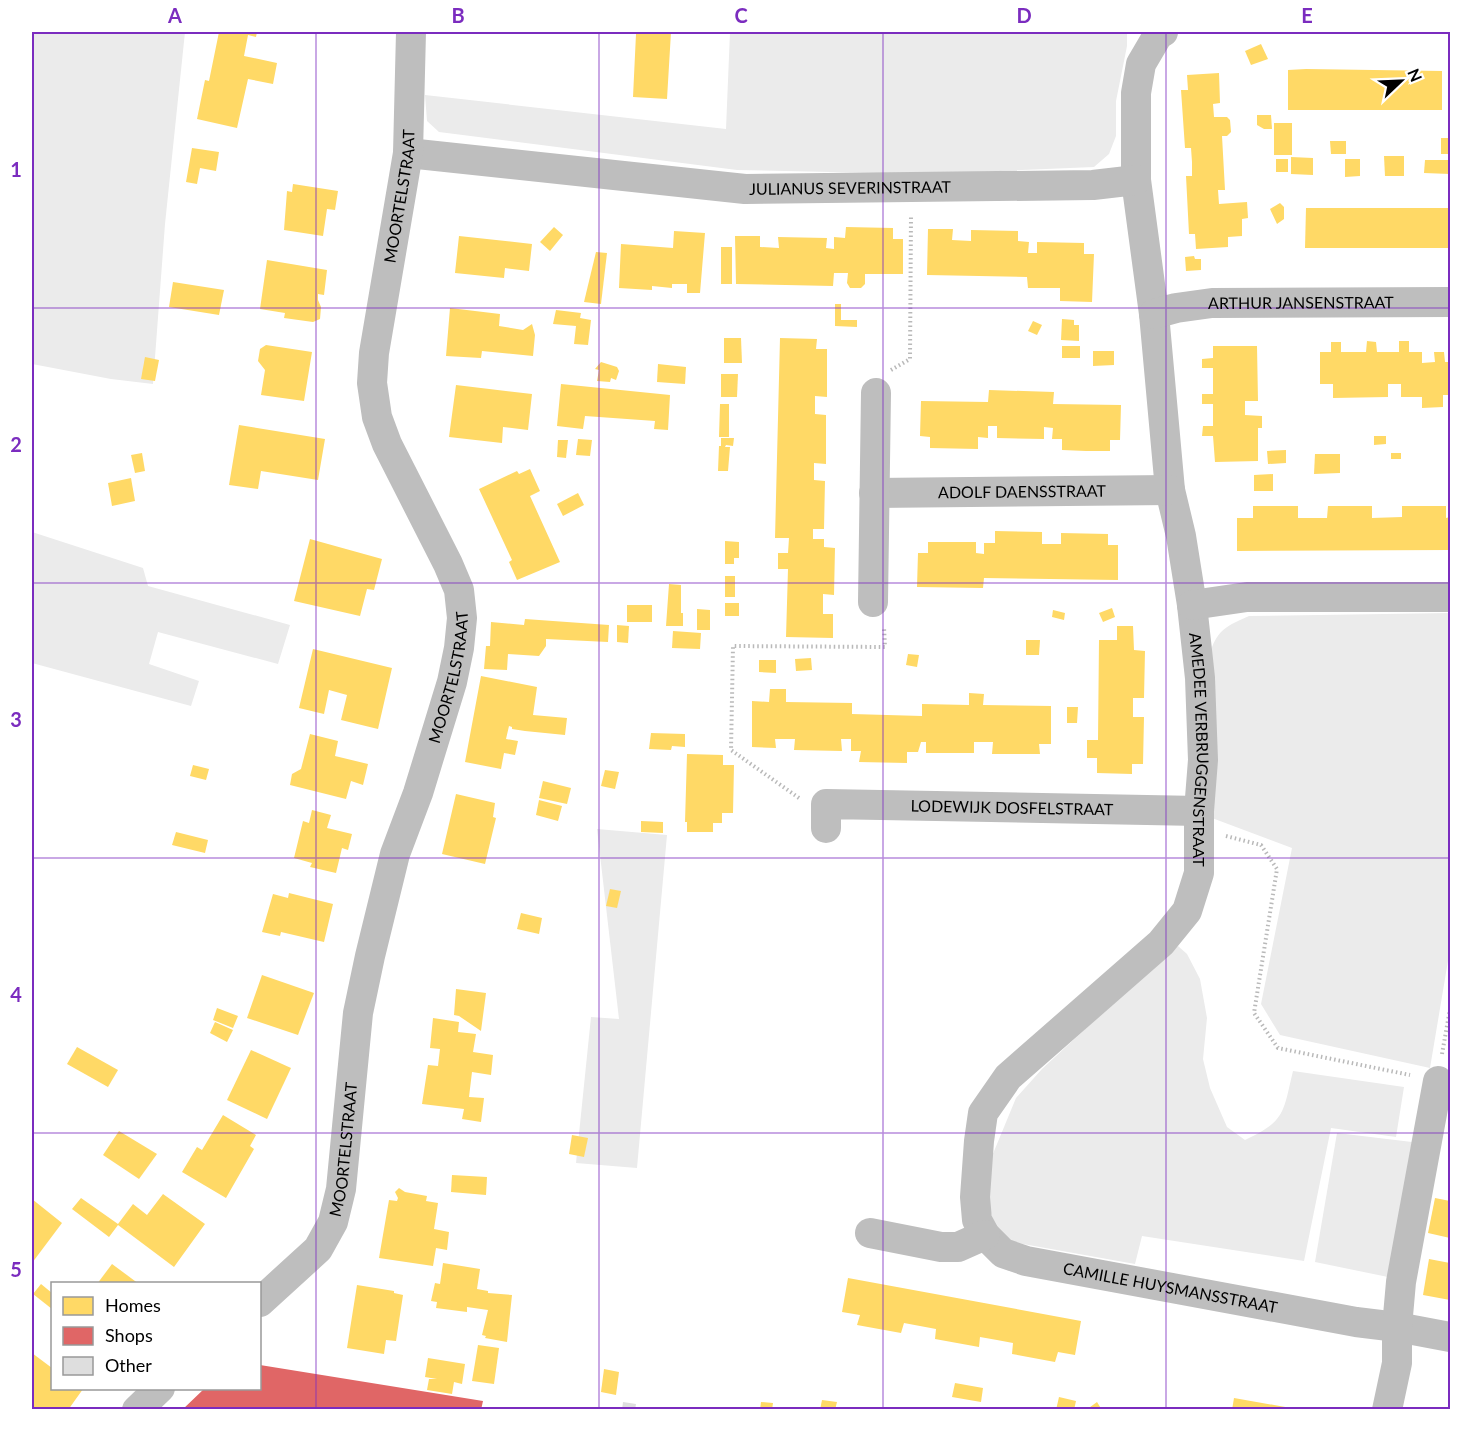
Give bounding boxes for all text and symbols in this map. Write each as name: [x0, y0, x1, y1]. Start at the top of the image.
text: A: [167, 3, 182, 27]
text: B: [451, 3, 465, 27]
text: C: [734, 3, 748, 27]
text: D: [1016, 3, 1032, 27]
text: E: [1301, 3, 1313, 27]
north arrow: [1371, 51, 1431, 111]
text: N: [1404, 66, 1426, 84]
street label: MOORTELSTRAAT: [379, 128, 418, 264]
text: 1: [10, 157, 22, 181]
street label: JULIANUS SEVERINSTRAAT: [749, 177, 952, 198]
street label: ARTHUR JANSENSTRAAT: [1208, 292, 1394, 312]
text: 2: [10, 432, 22, 456]
street label: ADOLF DAENSSTRAAT: [938, 481, 1107, 501]
street label: MOORTELSTRAAT: [424, 610, 471, 745]
street label: AMEDEE VERBRUGGENSTRAAT: [1186, 632, 1213, 867]
text: 3: [10, 707, 22, 731]
street label: LODEWIJK DOSFELSTRAAT: [910, 796, 1114, 818]
text: 4: [10, 982, 22, 1006]
street label: MOORTELSTRAAT: [325, 1081, 360, 1218]
text: 5: [10, 1257, 22, 1281]
street label: CAMILLE HUYSMANSSTRAAT: [1062, 1258, 1280, 1316]
legend: [51, 1282, 261, 1390]
text: Homes: [105, 1294, 161, 1316]
text: Shops: [105, 1324, 153, 1346]
text: Other: [105, 1354, 152, 1376]

